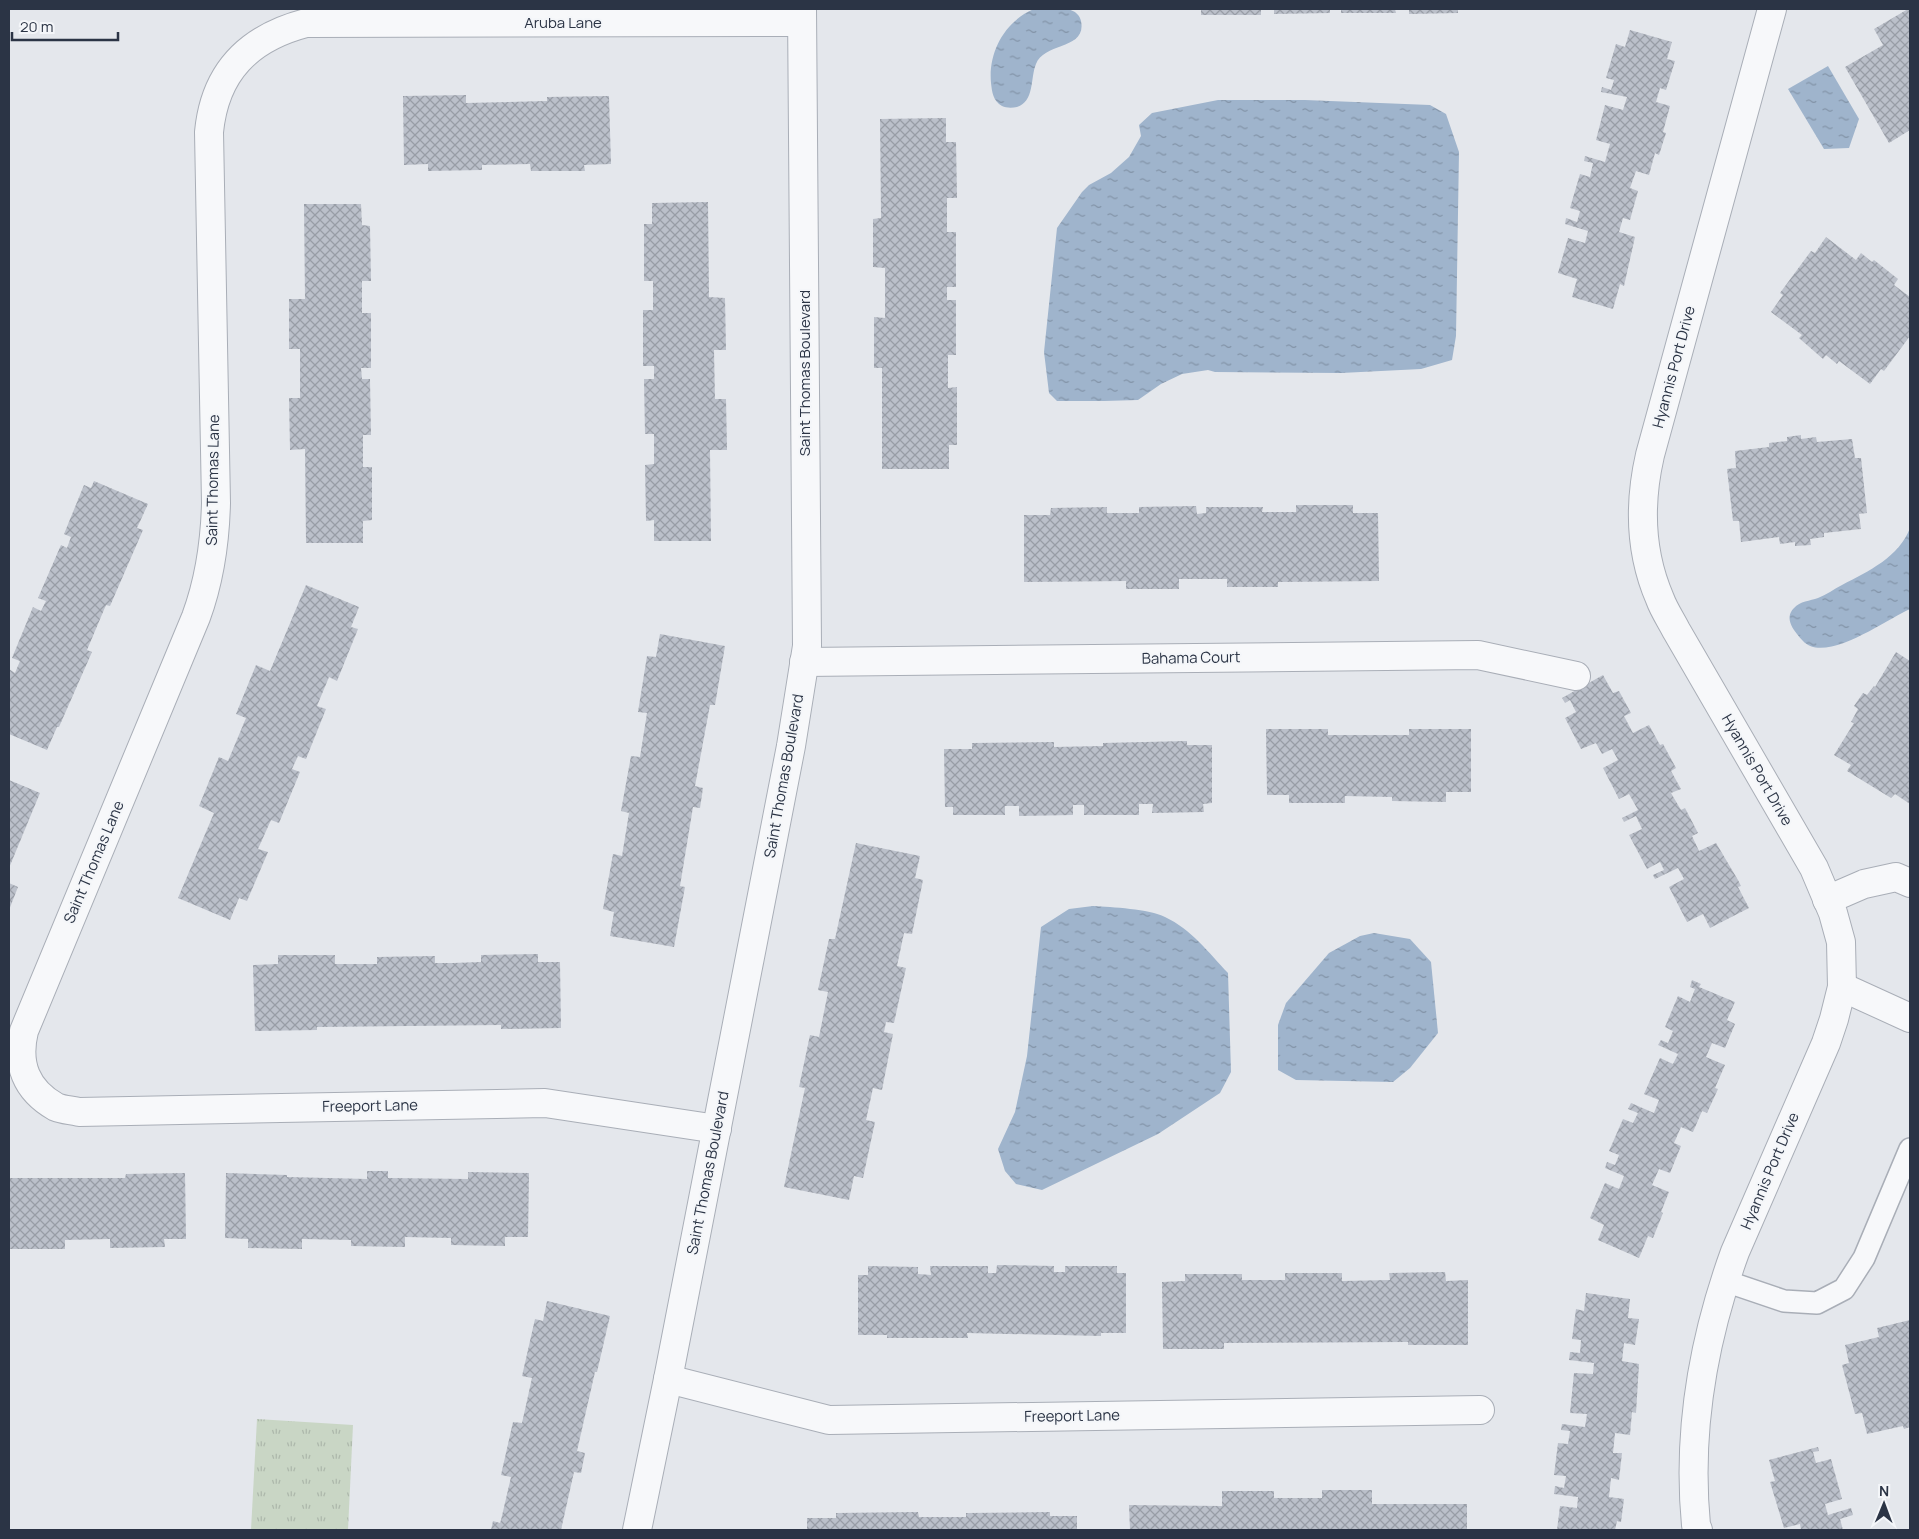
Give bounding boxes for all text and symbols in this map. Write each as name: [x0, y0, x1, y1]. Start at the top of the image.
scale bar: [12, 10, 119, 42]
street label: Aruba Lane: [524, 12, 602, 33]
text: 20 m: [20, 16, 53, 37]
street label: Saint Thomas Boulevard: [794, 290, 815, 456]
street label: Hyannis Port Drive: [1647, 303, 1700, 430]
street label: Saint Thomas Lane: [201, 414, 224, 546]
street label: Bahama Court: [1141, 646, 1241, 669]
street label: Saint Thomas Boulevard: [759, 692, 808, 860]
street label: Hyannis Port Drive: [1717, 710, 1798, 830]
street label: Saint Thomas Lane: [58, 797, 129, 926]
street label: Saint Thomas Boulevard: [681, 1089, 734, 1257]
street label: Freeport Lane: [322, 1094, 418, 1117]
street label: Hyannis Port Drive: [1735, 1109, 1804, 1233]
street label: Freeport Lane: [1024, 1404, 1120, 1427]
north arrow: [1859, 1479, 1909, 1529]
text: N: [1879, 1481, 1889, 1500]

